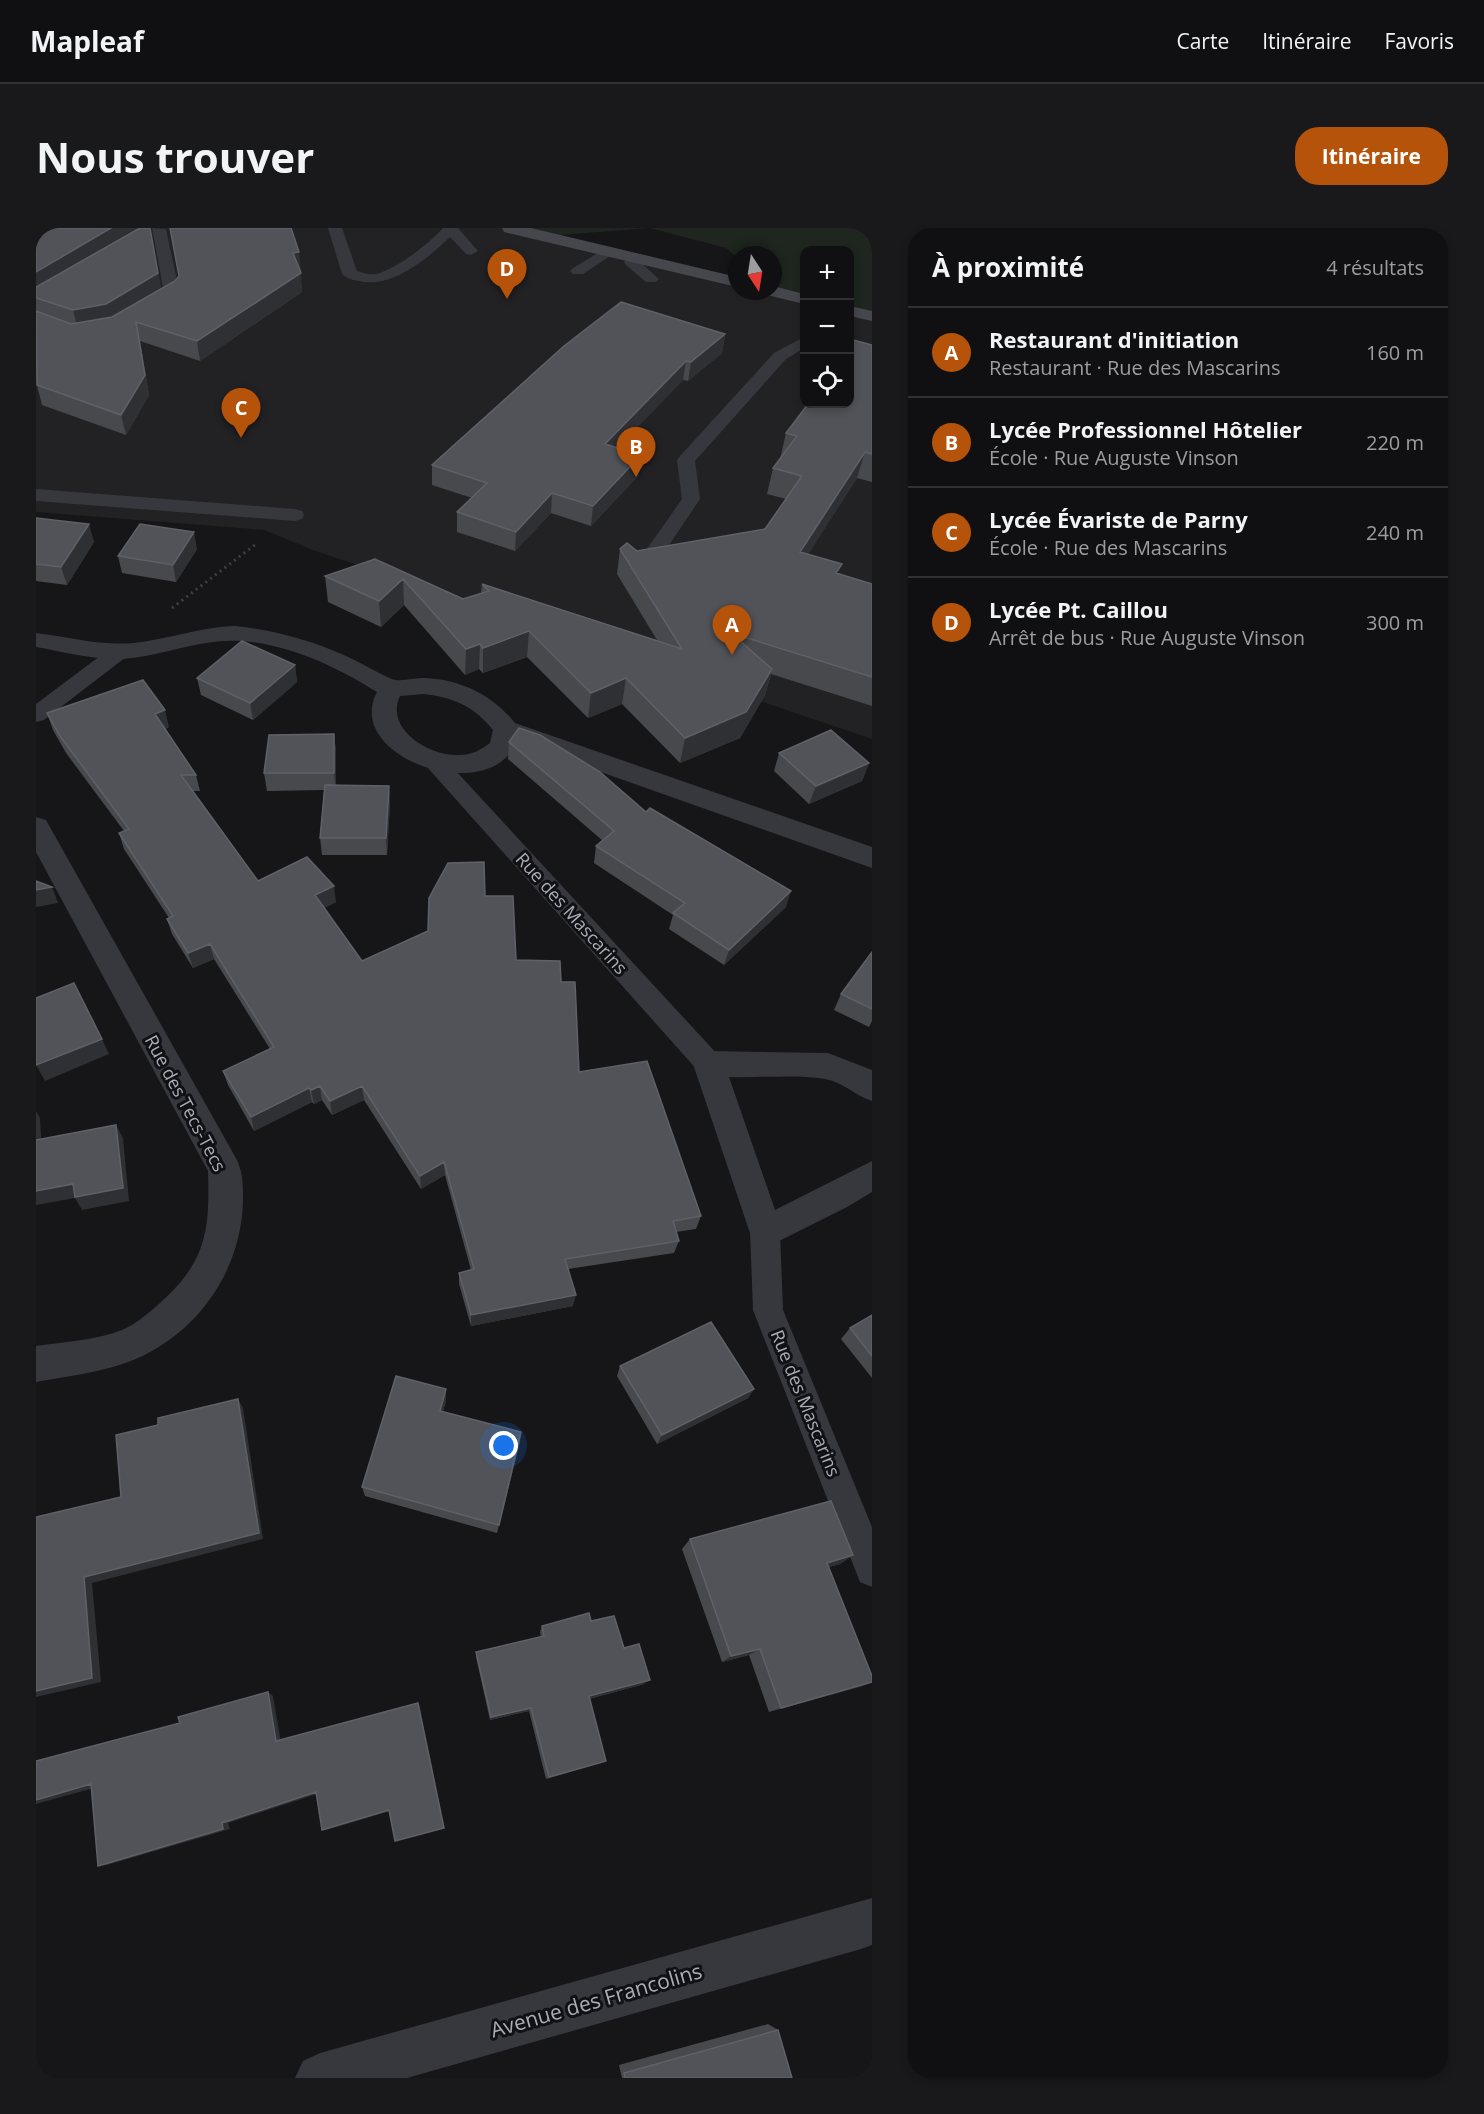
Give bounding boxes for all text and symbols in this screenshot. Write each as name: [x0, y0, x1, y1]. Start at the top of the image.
text: Mapleaf: [30, 22, 144, 60]
text: Carte: [1176, 27, 1229, 55]
text: Itinéraire: [1262, 27, 1351, 55]
text: Favoris: [1384, 27, 1454, 55]
button: Itinéraire: [1295, 127, 1448, 185]
text: Nous trouver: [36, 128, 314, 185]
north arrow: [728, 246, 782, 300]
map controls: [800, 246, 854, 408]
button: +: [800, 246, 854, 300]
text: À proximité: [932, 249, 1084, 285]
pin: D: [488, 250, 526, 299]
text: 4 résultats: [1326, 254, 1424, 281]
button: −: [800, 300, 854, 354]
text: Restaurant d'initiation: [989, 324, 1239, 354]
text: A: [945, 339, 958, 366]
text: 160 m: [1366, 339, 1424, 366]
button: locate: [800, 354, 854, 408]
text: Restaurant · Rue des Mascarins: [989, 354, 1281, 381]
pin: C: [222, 388, 260, 438]
text: Lycée Professionnel Hôtelier: [989, 414, 1302, 444]
pin: B: [616, 428, 656, 477]
text: B: [945, 429, 958, 456]
text: 220 m: [1366, 429, 1424, 456]
text: École · Rue Auguste Vinson: [989, 444, 1239, 471]
text: Lycée Évariste de Parny: [989, 504, 1248, 534]
text: C: [945, 519, 958, 546]
text: 240 m: [1366, 519, 1424, 546]
text: École · Rue des Mascarins: [989, 534, 1227, 561]
text: Lycée Pt. Caillou: [989, 594, 1168, 624]
pin: A: [712, 606, 752, 655]
text: D: [944, 609, 959, 636]
text: 300 m: [1366, 609, 1424, 636]
text: Arrêt de bus · Rue Auguste Vinson: [989, 624, 1305, 651]
street label: Rue des Mascarins: [511, 847, 633, 979]
street label: Rue des Tecs-Tecs: [140, 1030, 232, 1176]
street label: Rue des Mascarins: [766, 1326, 846, 1480]
your location: [489, 1431, 518, 1460]
street label: Avenue des Francolins: [487, 1956, 705, 2044]

